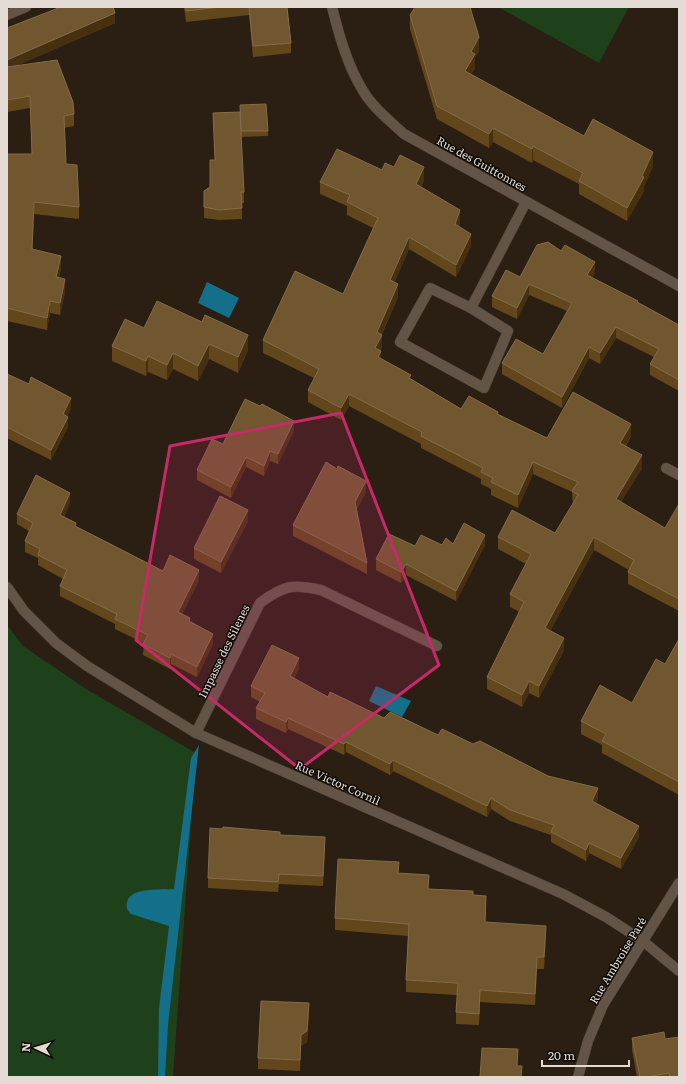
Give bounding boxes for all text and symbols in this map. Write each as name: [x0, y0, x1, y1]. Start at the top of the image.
street label: Rue des Guittonnes: [434, 132, 530, 194]
street label: Impasse des Silenes: [193, 602, 253, 700]
street label: Rue Victor Cornil: [293, 756, 383, 808]
street label: Rue Ambroise Paré: [585, 913, 649, 1006]
north arrow: [16, 1028, 56, 1068]
text: N: [17, 1042, 33, 1052]
scale bar: [542, 1042, 629, 1068]
text: 20 m: [548, 1046, 575, 1064]

